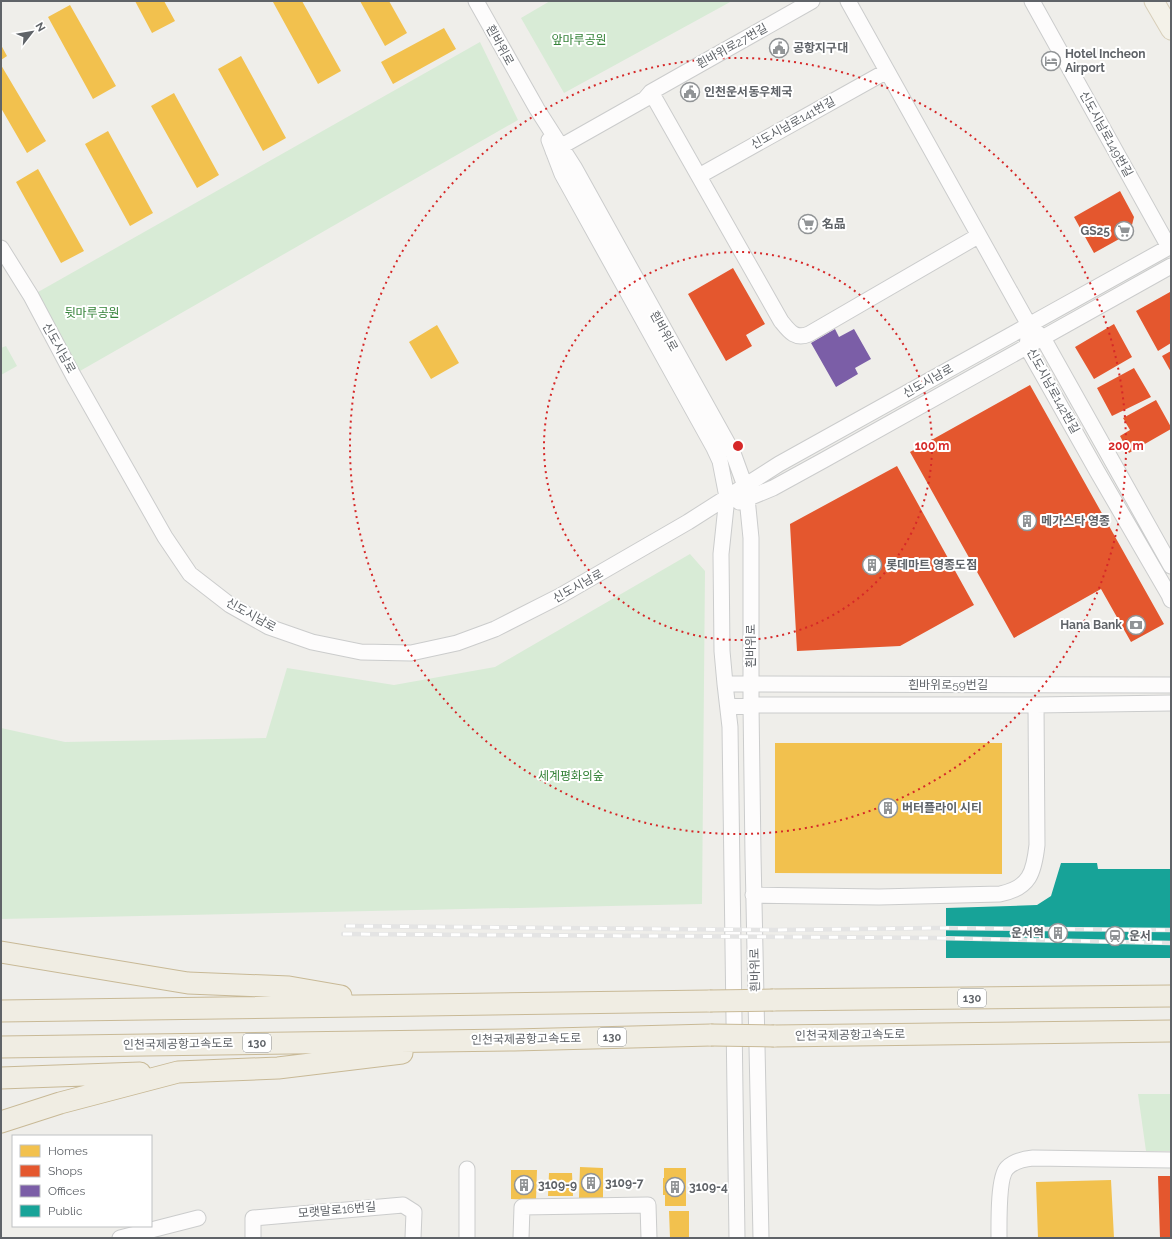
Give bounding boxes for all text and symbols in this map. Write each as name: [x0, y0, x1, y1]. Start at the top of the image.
north arrow: [12, 12, 52, 52]
text: N: [32, 20, 48, 34]
street label: 흰바위로27번길: [694, 21, 770, 71]
street label: 흰바위로: [483, 22, 517, 68]
park label: 앞마루공원: [551, 33, 607, 47]
public building icon: 공항지구대: [768, 37, 790, 59]
place label: 공항지구대: [793, 41, 848, 55]
place label: Hotel Incheon Airport: [1065, 47, 1146, 75]
hotel icon: Hotel Incheon Airport: [1040, 50, 1062, 72]
public building icon: 인천운서동우체국: [679, 81, 701, 103]
place label: 인천운서동우체국: [704, 85, 792, 99]
street label: 신도시남로149번길: [1077, 89, 1135, 179]
street label: 신도시남로141번길: [748, 94, 838, 152]
supermarket icon: 名品: [797, 213, 819, 235]
place label: 名品: [822, 217, 846, 231]
supermarket icon: GS25: [1113, 220, 1135, 242]
place label: GS25: [1081, 224, 1110, 238]
park label: 뒷마루공원: [64, 306, 120, 320]
street label: 흰바위로: [647, 308, 681, 354]
street label: 신도시남로: [39, 320, 79, 376]
street label: 신도시남로142번길: [1024, 346, 1082, 436]
street label: 신도시남로: [900, 361, 956, 401]
centre of rings: [731, 439, 745, 453]
text: 100 m: [915, 439, 949, 453]
text: 200 m: [1108, 439, 1144, 453]
building icon: 메가스타 영종: [1016, 510, 1038, 532]
place label: 메가스타 영종: [1041, 514, 1110, 528]
building icon: 롯데마트 영종도점: [861, 554, 883, 576]
place label: 롯데마트 영종도점: [886, 558, 977, 572]
street label: 신도시남로: [550, 566, 606, 606]
street label: 신도시남로: [223, 595, 279, 635]
bank icon: Hana Bank: [1125, 614, 1147, 636]
place label: Hana Bank: [1060, 618, 1122, 632]
street label: 흰바위로: [744, 624, 758, 668]
street label: 흰바위로59번길: [908, 678, 988, 692]
park label: 세계평화의숲: [538, 769, 604, 783]
building icon: 버터플라이 시티: [877, 797, 899, 819]
place label: 버터플라이 시티: [902, 801, 982, 815]
building icon: 운서역: [1047, 922, 1069, 944]
station icon: 운서: [1104, 925, 1126, 947]
place label: 운서역: [1011, 926, 1044, 940]
place label: 운서: [1129, 929, 1151, 943]
street label: 흰바위로: [748, 948, 762, 992]
road number: 130: [958, 989, 986, 1007]
street label: 인천국제공항고속도로: [795, 1027, 905, 1043]
road number: 130: [598, 1028, 626, 1046]
street label: 인천국제공항고속도로: [471, 1031, 581, 1047]
road number: 130: [243, 1034, 271, 1052]
street label: 인천국제공항고속도로: [123, 1036, 233, 1052]
legend: [12, 1135, 152, 1227]
text: Homes: [48, 1144, 88, 1158]
text: Shops: [48, 1164, 83, 1178]
building icon: 3109-7: [580, 1172, 602, 1194]
building icon: 3109-9: [513, 1174, 535, 1196]
place label: 3109-7: [605, 1176, 644, 1190]
building icon: 3109-4: [664, 1176, 686, 1198]
place label: 3109-9: [538, 1178, 577, 1192]
place label: 3109-4: [689, 1180, 728, 1194]
text: Offices: [48, 1184, 85, 1198]
street label: 모랫말로16번길: [297, 1200, 377, 1220]
text: Public: [48, 1204, 83, 1218]

